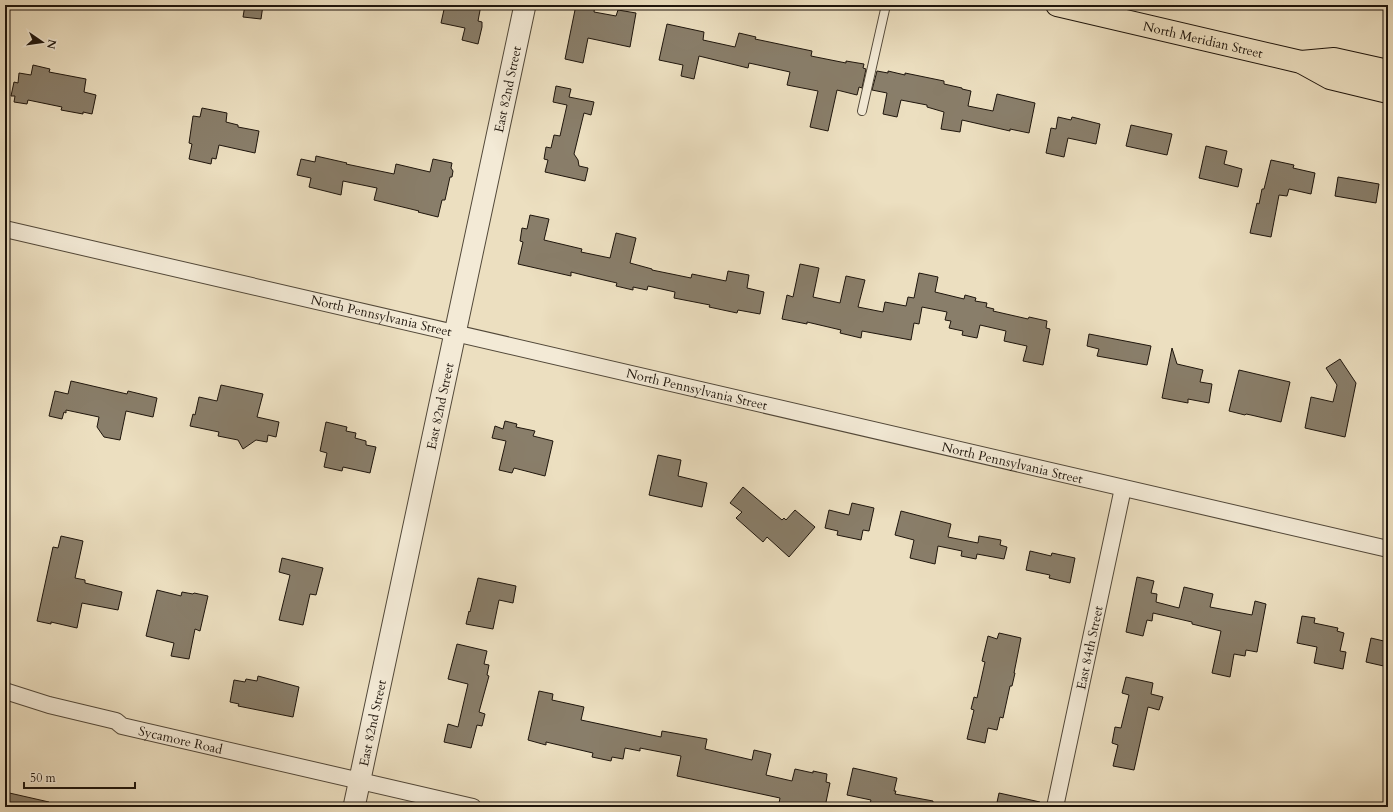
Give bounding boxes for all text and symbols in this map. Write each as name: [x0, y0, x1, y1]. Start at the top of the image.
street label: North Meridian Street: [1141, 17, 1265, 63]
north arrow: [22, 22, 62, 62]
text: N: [43, 38, 60, 51]
street label: East 82nd Street: [490, 44, 526, 134]
street label: North Pennsylvania Street: [309, 291, 453, 341]
street label: East 82nd Street: [422, 361, 458, 451]
street label: North Pennsylvania Street: [624, 364, 769, 415]
street label: North Pennsylvania Street: [940, 438, 1084, 488]
street label: East 84th Street: [1072, 604, 1108, 691]
street label: East 82nd Street: [355, 678, 391, 768]
street label: Sycamore Road: [137, 722, 224, 759]
scale bar: [24, 764, 135, 790]
text: 50 m: [30, 770, 57, 786]

